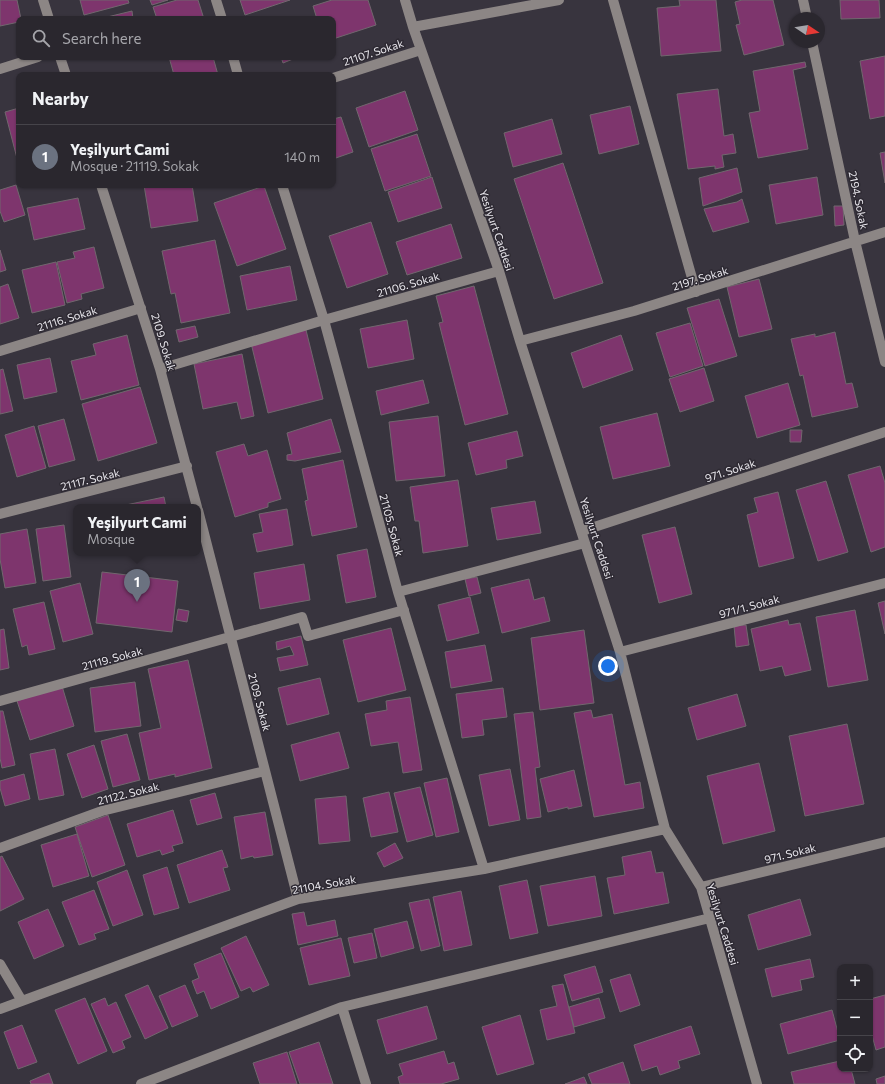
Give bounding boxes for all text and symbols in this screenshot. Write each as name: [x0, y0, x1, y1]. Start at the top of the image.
north arrow: [789, 12, 825, 48]
search box: [16, 16, 336, 60]
icon: search: [30, 27, 52, 49]
text: Search here: [62, 29, 141, 47]
street label: 21107. Sokak: [341, 36, 405, 68]
text: Nearby: [32, 88, 89, 109]
text: Yeşilyurt Cami: [70, 140, 170, 158]
text: 1: [42, 149, 48, 165]
text: 140 m: [284, 149, 320, 165]
text: Mosque · 21119. Sokak: [70, 158, 199, 174]
street label: 2194. Sokak: [846, 170, 872, 230]
street label: Yesilyurt Caddesi: [477, 188, 517, 272]
street label: 2197. Sokak: [670, 263, 730, 293]
street label: 21106. Sokak: [375, 269, 441, 299]
street label: 21116. Sokak: [35, 303, 99, 333]
street label: 2109. Sokak: [149, 311, 179, 373]
street label: 971. Sokak: [703, 456, 757, 484]
street label: 21117. Sokak: [59, 465, 121, 493]
street label: 21105. Sokak: [377, 492, 407, 558]
street label: Yesilyurt Caddesi: [578, 496, 616, 581]
popup: [73, 504, 201, 556]
text: Yeşilyurt Cami: [87, 513, 187, 531]
text: Mosque: [87, 531, 135, 547]
pin: 1: [124, 569, 150, 602]
street label: 971/1. Sokak: [717, 592, 781, 620]
street label: 21119. Sokak: [80, 644, 144, 672]
your location: [598, 656, 618, 676]
street label: 2109. Sokak: [246, 671, 274, 733]
street label: 21122. Sokak: [96, 779, 160, 807]
street label: 971. Sokak: [763, 840, 817, 866]
street label: 21104. Sokak: [291, 872, 357, 896]
street label: Yesilyurt Caddesi: [704, 881, 742, 967]
map controls: [837, 964, 873, 1072]
button: +: [837, 964, 873, 1000]
button: −: [837, 1000, 873, 1036]
button: locate: [837, 1036, 873, 1072]

